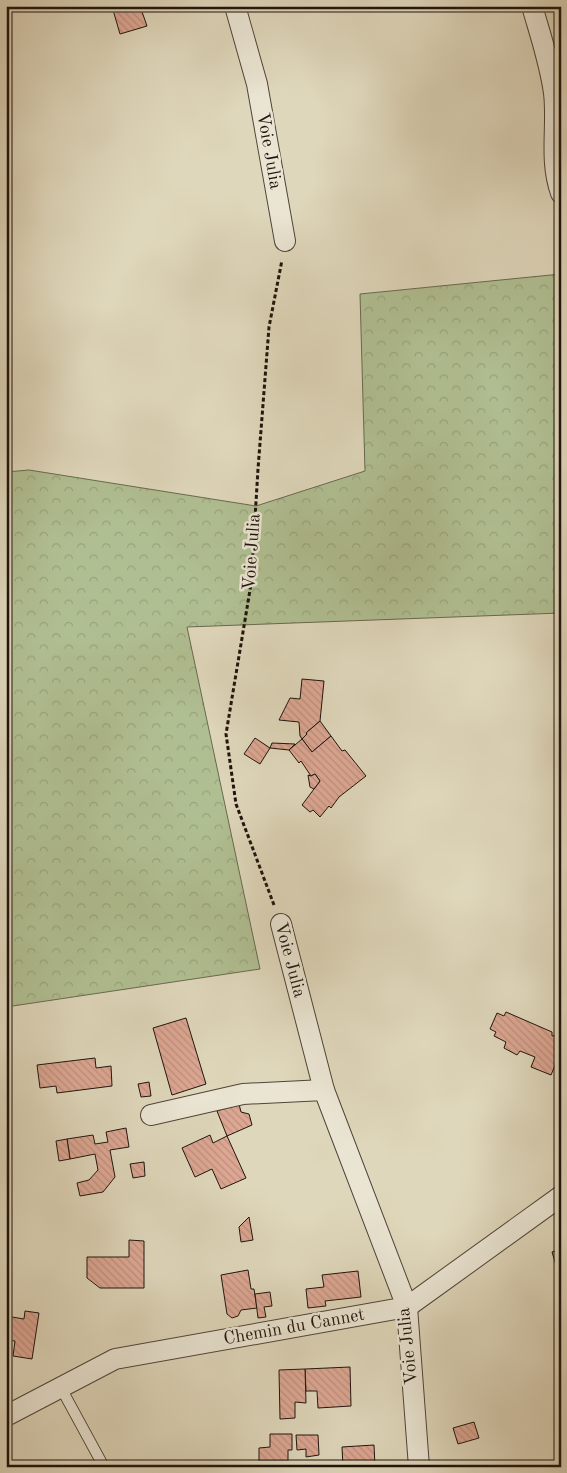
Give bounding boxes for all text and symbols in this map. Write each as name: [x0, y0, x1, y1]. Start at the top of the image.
street label: Voie Julia: [253, 111, 285, 191]
street label: Voie Julia: [240, 513, 264, 591]
street label: Voie Julia: [271, 920, 309, 1000]
street label: Chemin du Cannet: [222, 1306, 366, 1348]
street label: Voie Julia: [395, 1307, 421, 1385]

